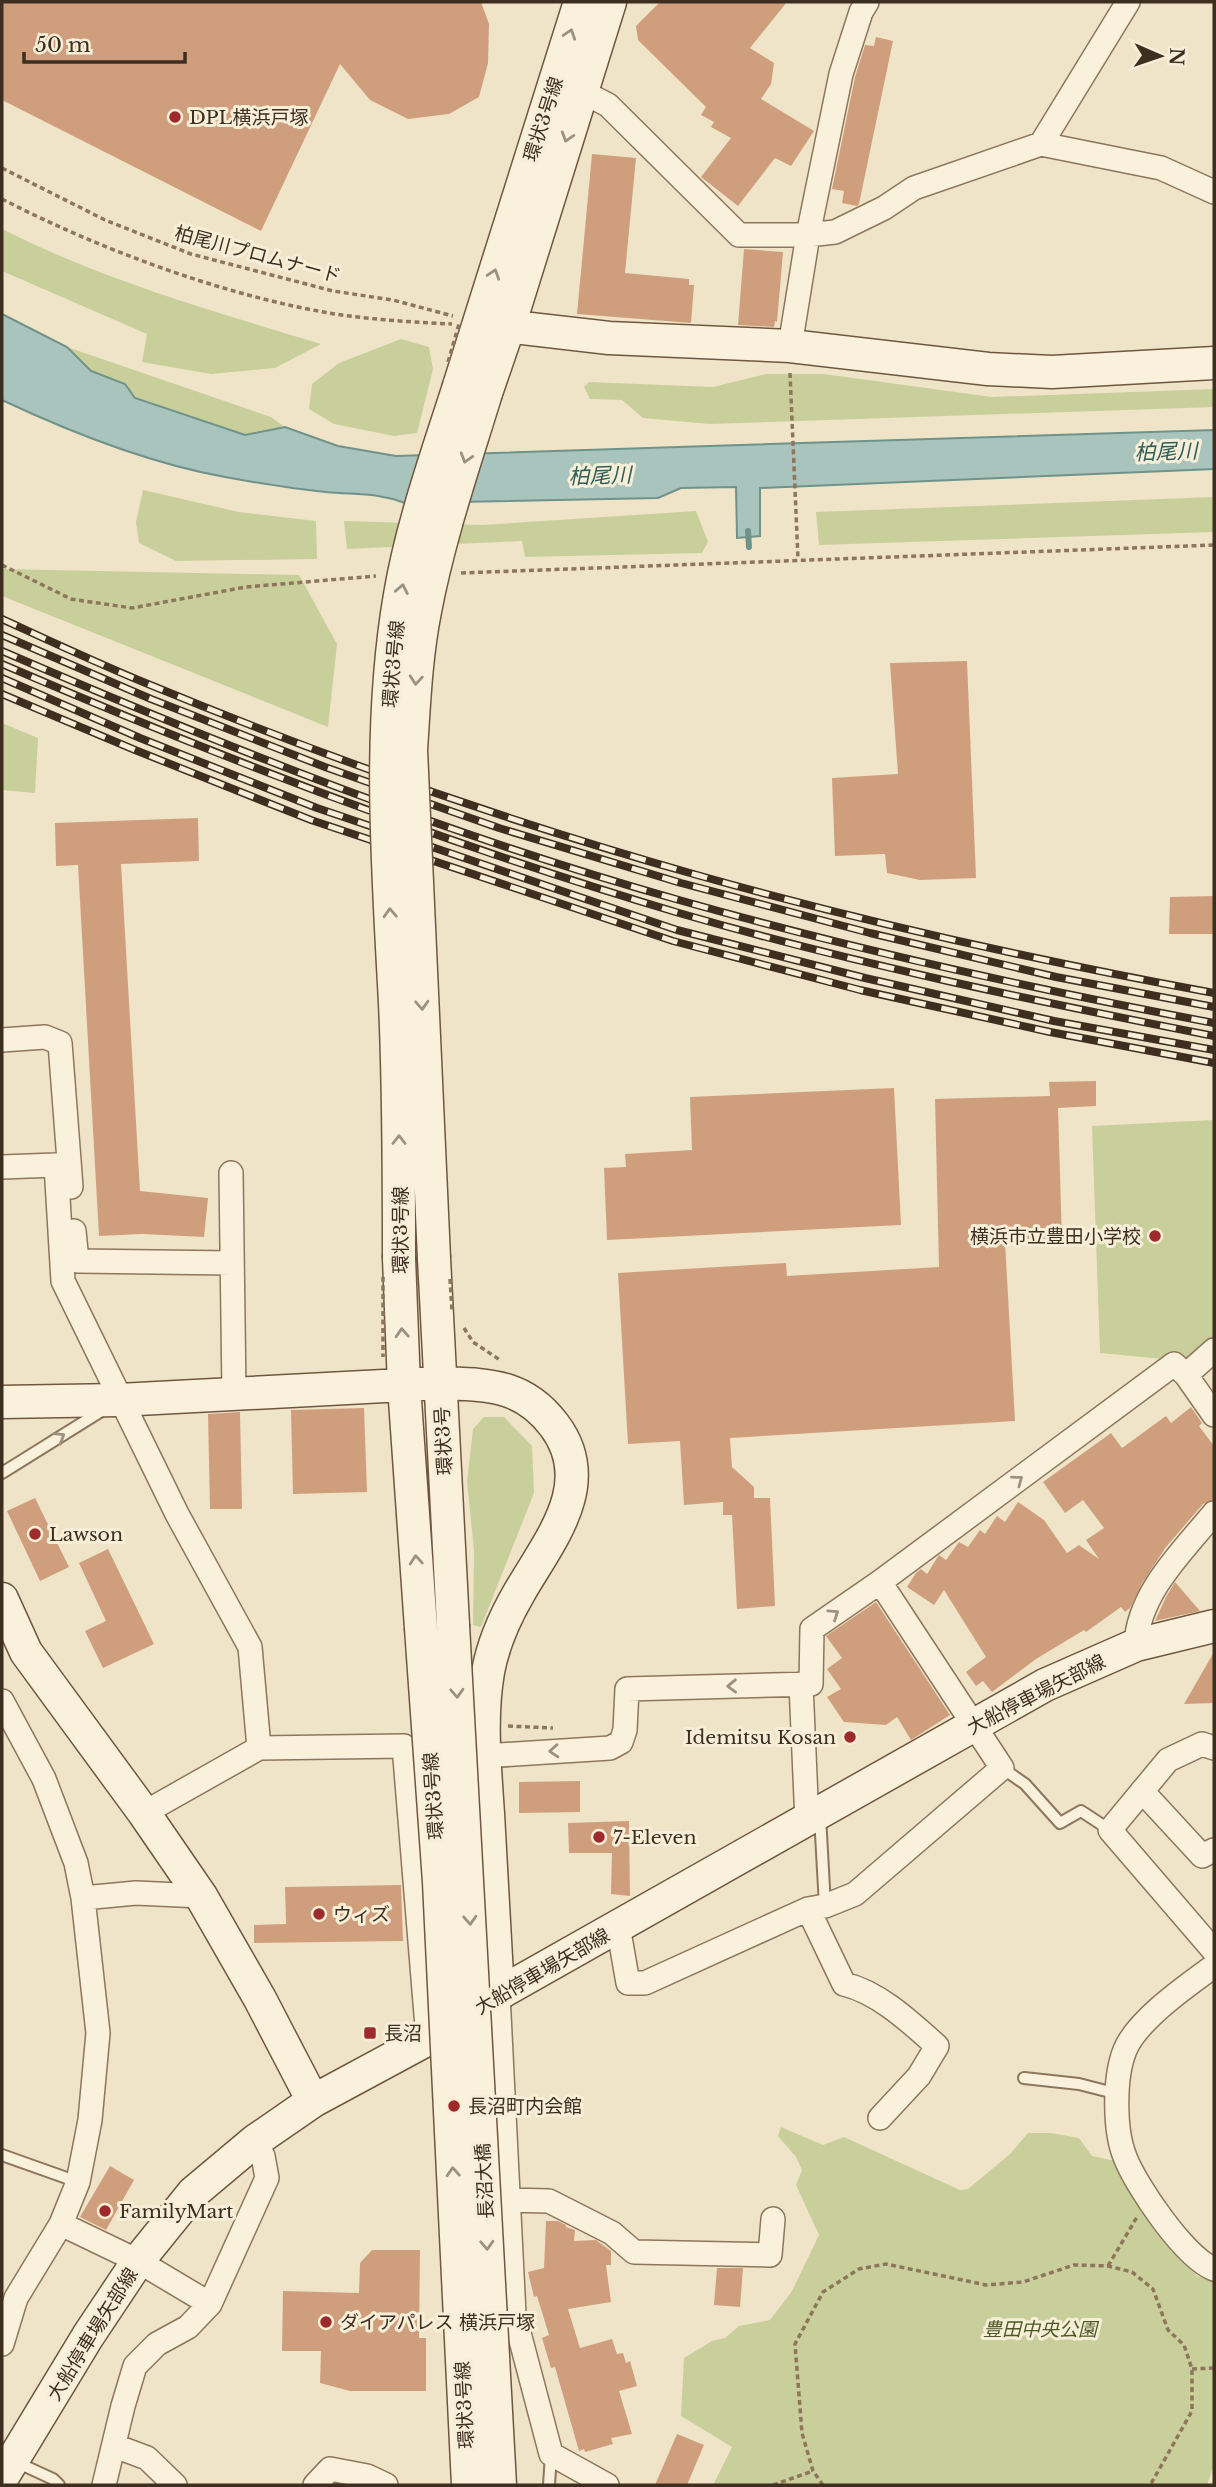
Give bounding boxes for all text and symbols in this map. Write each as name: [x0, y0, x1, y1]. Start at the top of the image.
scale bar: [24, 21, 186, 65]
north arrow: [1125, 21, 1195, 91]
one-way arrow: [562, 28, 576, 40]
text: 50 m: [35, 32, 91, 58]
text: N: [1165, 47, 1188, 66]
street label: 環状3号線: [519, 74, 568, 164]
place label: DPL横浜戸塚: [189, 106, 308, 129]
marker: DPL横浜戸塚: [167, 109, 183, 125]
one-way arrow: [561, 131, 576, 143]
street label: 柏尾川プロムナード: [172, 221, 343, 288]
one-way arrow: [486, 268, 500, 281]
water label: 柏尾川: [1134, 438, 1200, 466]
one-way arrow: [460, 452, 475, 464]
water label: 柏尾川: [568, 462, 634, 490]
one-way arrow: [393, 583, 408, 595]
street label: 環状3号線: [378, 619, 409, 709]
one-way arrow: [409, 675, 424, 686]
one-way arrow: [383, 907, 398, 918]
one-way arrow: [414, 1000, 429, 1011]
one-way arrow: [391, 1135, 407, 1145]
street label: 環状3号線: [389, 1186, 412, 1274]
place label: 横浜市立豊田小学校: [970, 1225, 1141, 1248]
marker: 横浜市立豊田小学校: [1147, 1228, 1163, 1244]
one-way arrow: [394, 1327, 409, 1338]
street label: 環状3号: [430, 1406, 457, 1476]
one-way arrow: [52, 1433, 65, 1446]
one-way arrow: [1010, 1476, 1023, 1488]
place label: Lawson: [49, 1523, 123, 1546]
marker: Lawson: [27, 1526, 43, 1542]
one-way arrow: [409, 1554, 424, 1565]
one-way arrow: [826, 1610, 839, 1622]
street label: 大船停車場矢部線: [963, 1650, 1109, 1739]
one-way arrow: [727, 1678, 737, 1694]
one-way arrow: [449, 1688, 464, 1699]
place label: Idemitsu Kosan: [685, 1726, 836, 1749]
marker: Idemitsu Kosan: [842, 1729, 858, 1745]
one-way arrow: [548, 1744, 559, 1759]
street label: 環状3号線: [419, 1751, 448, 1841]
place label: 7-Eleven: [613, 1826, 697, 1849]
marker: 7-Eleven: [591, 1829, 607, 1845]
place label: ウィズ: [333, 1903, 390, 1926]
marker: ウィズ: [311, 1906, 327, 1922]
one-way arrow: [462, 1915, 477, 1926]
street label: 大船停車場矢部線: [471, 1923, 614, 2019]
place label: 長沼: [384, 2022, 422, 2045]
marker: 長沼: [362, 2025, 378, 2041]
place label: 長沼町内会館: [468, 2095, 582, 2118]
marker: 長沼町内会館: [446, 2098, 462, 2114]
street label: 長沼大橋: [471, 2142, 498, 2220]
one-way arrow: [446, 2167, 461, 2178]
place label: FamilyMart: [119, 2200, 234, 2223]
marker: FamilyMart: [97, 2203, 113, 2219]
one-way arrow: [480, 2240, 495, 2251]
street label: 大船停車場矢部線: [42, 2264, 142, 2405]
place label: ダイアパレス 横浜戸塚: [340, 2311, 535, 2334]
marker: ダイアパレス 横浜戸塚: [318, 2314, 334, 2330]
park label: 豊田中央公園: [983, 2318, 1100, 2341]
street label: 環状3号線: [451, 2361, 478, 2449]

